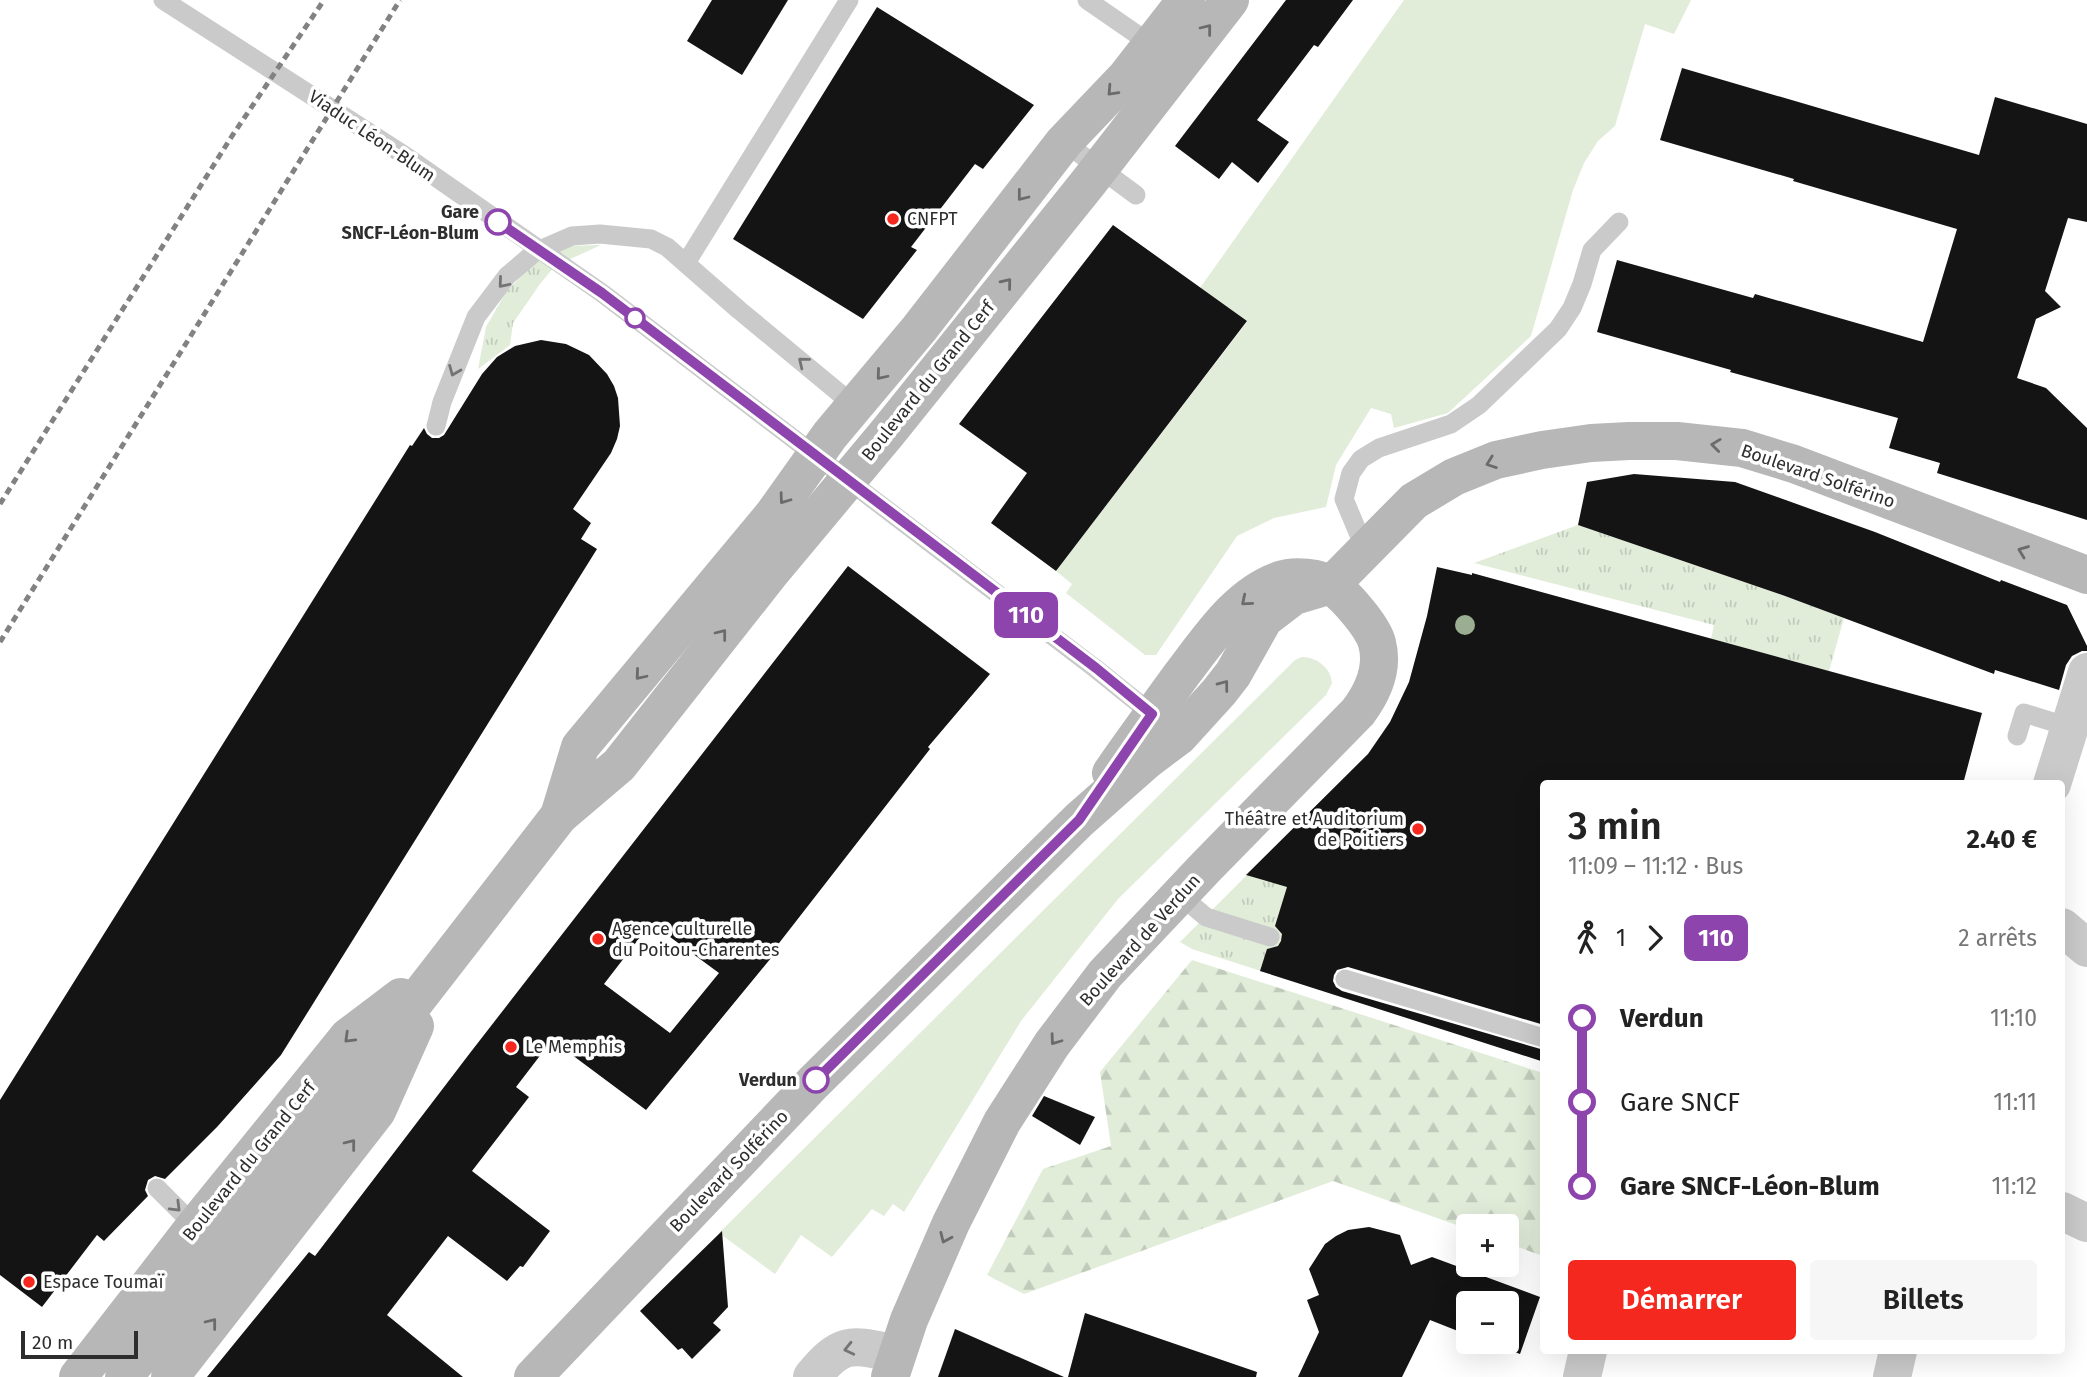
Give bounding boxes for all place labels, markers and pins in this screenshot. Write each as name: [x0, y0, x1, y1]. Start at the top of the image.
place label: Gare SNCF-Léon-Blum: [342, 201, 479, 244]
place label: CNFPT: [907, 208, 958, 230]
marker: Gare SNCF-Léon-Blum: [485, 209, 511, 235]
marker: CNFPT: [885, 211, 901, 227]
unlabelled marker: [625, 308, 645, 328]
place label: Théâtre et Auditorium de Poitiers: [1225, 808, 1404, 851]
marker: Théâtre et Auditorium de Poitiers: [1410, 821, 1426, 837]
place label: Agence culturelle du Poitou-Charentes: [612, 918, 779, 961]
marker: Agence culturelle du Poitou-Charentes: [590, 931, 606, 947]
place label: Le Memphis: [525, 1036, 622, 1058]
marker: Le Memphis: [503, 1039, 519, 1055]
marker: Verdun: [803, 1067, 829, 1093]
place label: Verdun: [738, 1069, 797, 1091]
place label: Espace Toumaï: [43, 1271, 165, 1293]
marker: Espace Toumaï: [21, 1274, 37, 1290]

